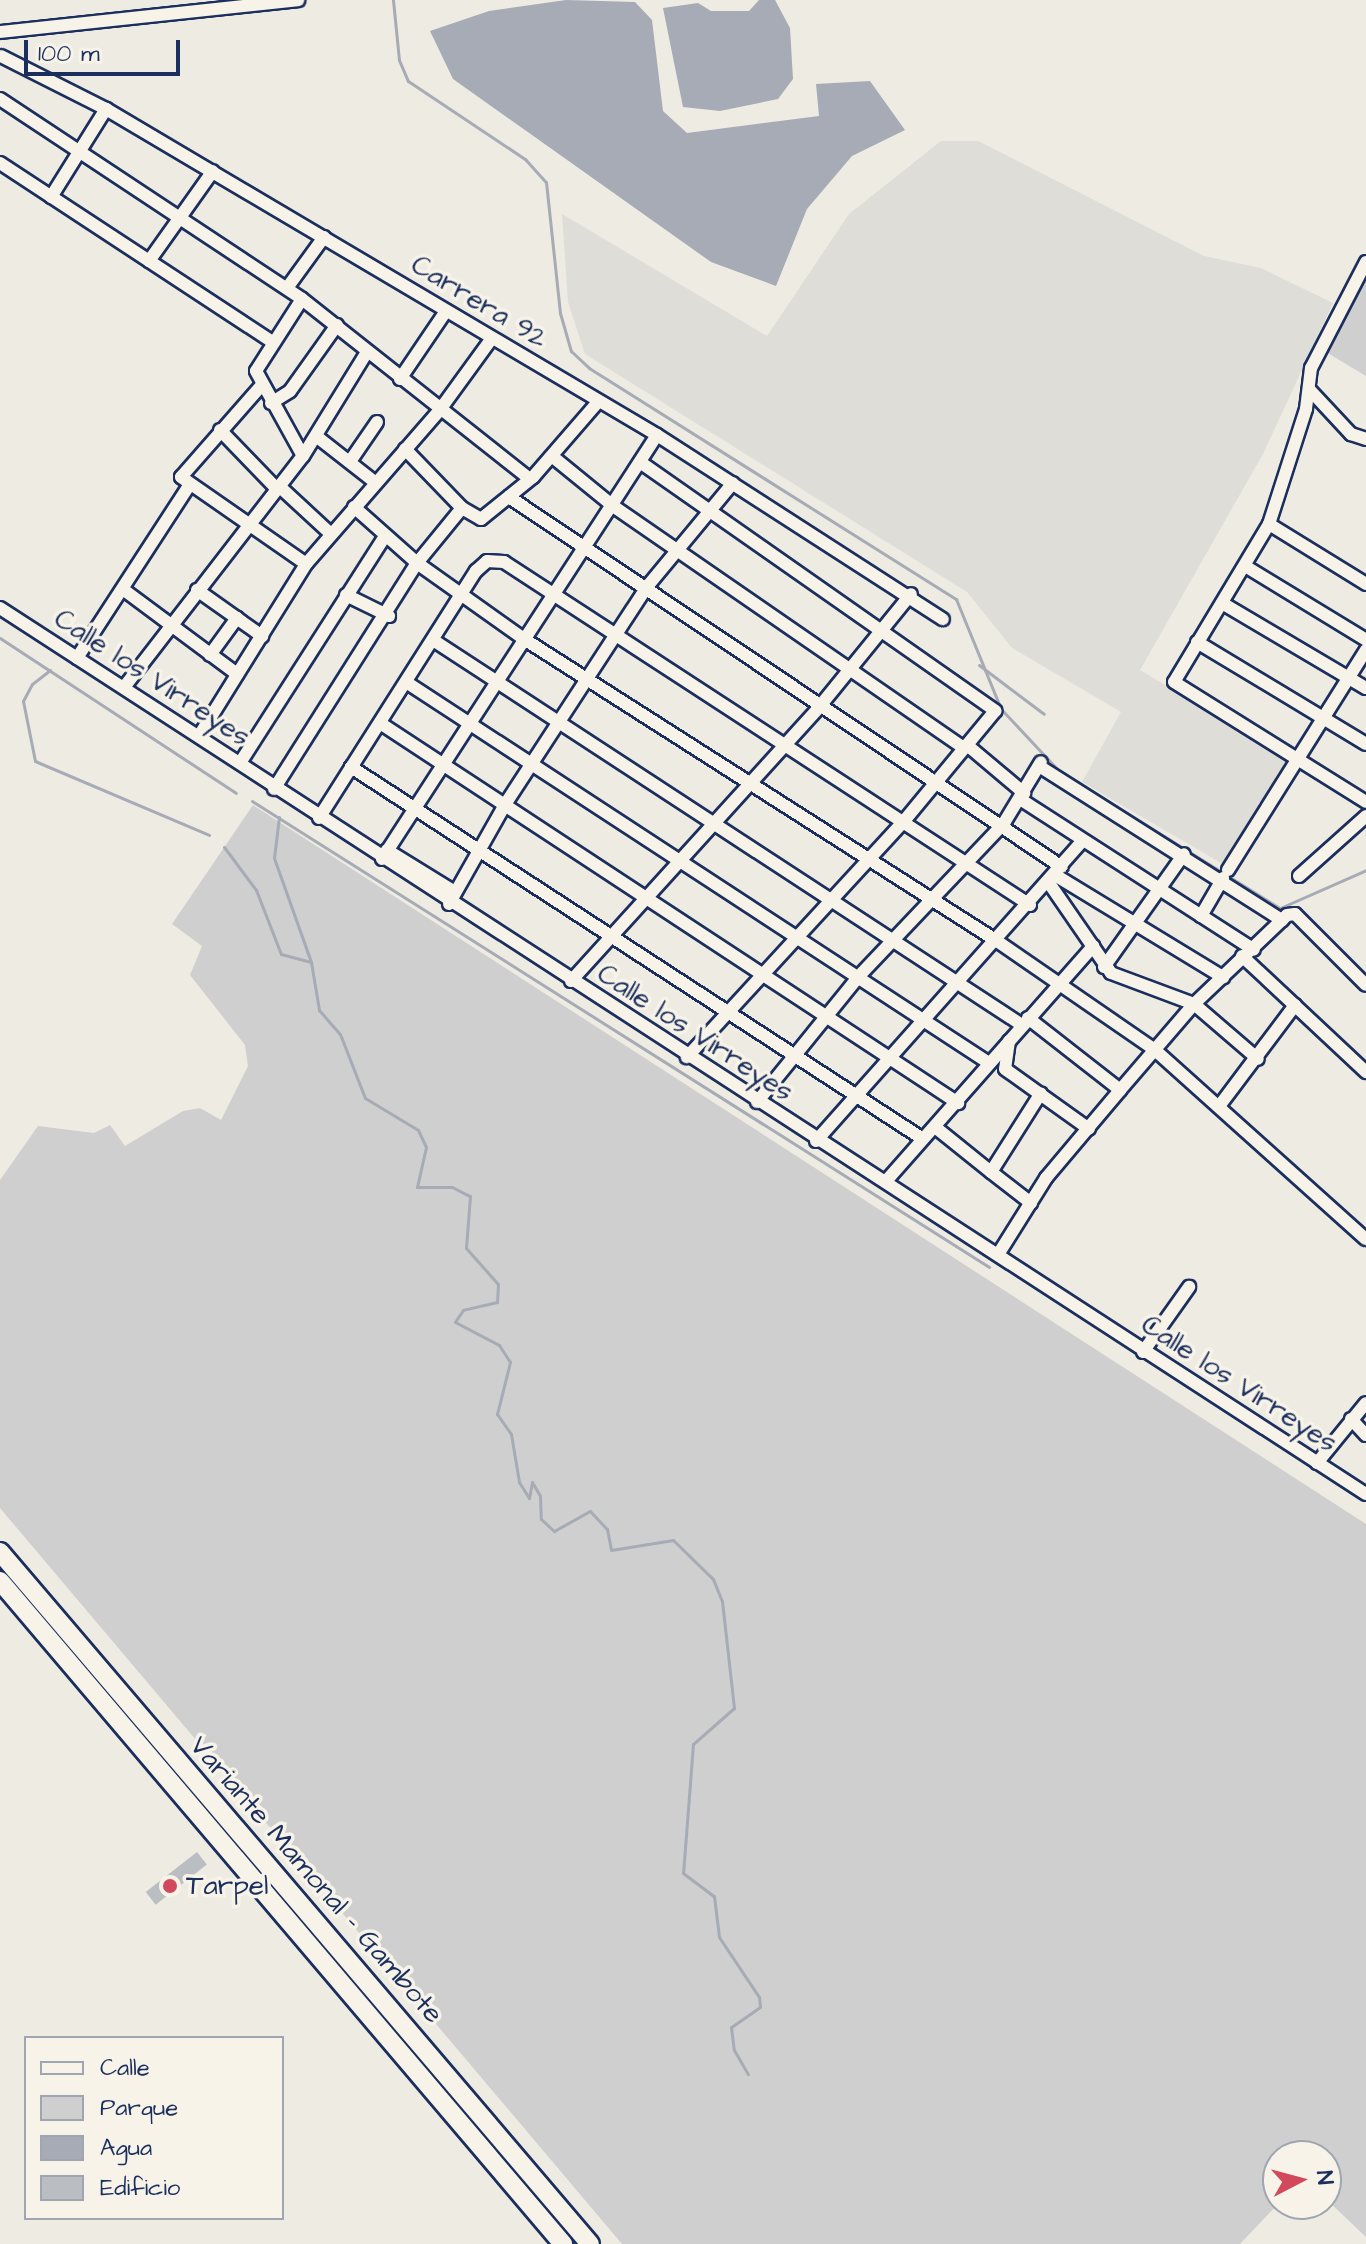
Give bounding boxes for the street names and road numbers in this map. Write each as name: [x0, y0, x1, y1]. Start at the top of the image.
street label: Carrera 92: [405, 248, 553, 356]
street label: Calle los Virreyes: [48, 602, 256, 754]
street label: Calle los Virreyes: [591, 957, 799, 1109]
street label: Calle los Virreyes: [1135, 1308, 1343, 1460]
street label: Variante Mamonal - Gambote: [182, 1730, 450, 2030]

